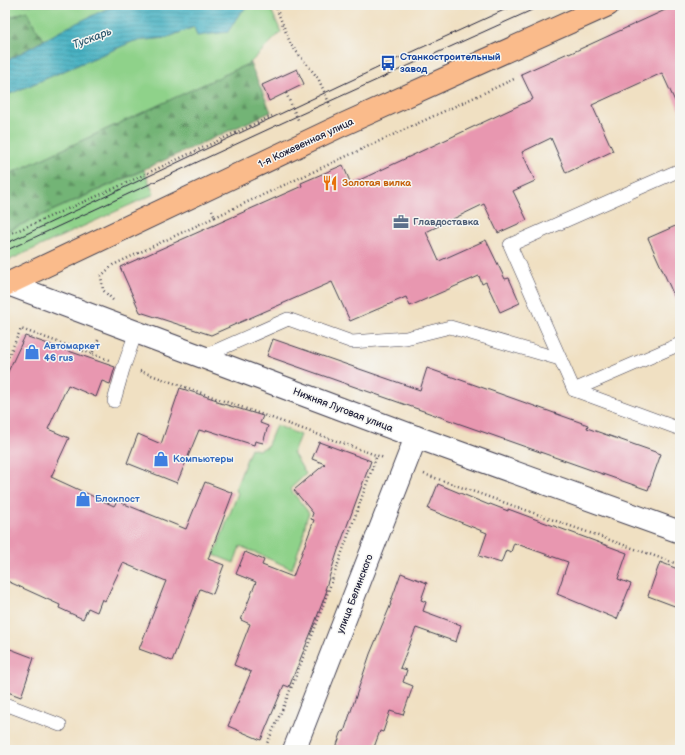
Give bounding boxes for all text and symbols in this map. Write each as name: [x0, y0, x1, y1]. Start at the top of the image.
water label: Тускарь: [71, 24, 114, 51]
place label: Станкостроительный завод: [400, 51, 501, 75]
bus stop icon: Станкостроительный завод: [379, 54, 397, 72]
street label: 1-я Кожевенная улица: [256, 116, 356, 170]
restaurant icon: Золотая вилка: [321, 174, 339, 192]
place label: Золотая вилка: [342, 177, 411, 189]
office icon: Главдоставка: [392, 213, 410, 231]
place label: Главдоставка: [413, 216, 479, 228]
place label: Автомаркет 46 rus: [43, 340, 100, 364]
shop icon: Автомаркет 46 rus: [23, 343, 41, 361]
street label: Нижняя Луговая улица: [291, 385, 395, 435]
shop icon: Компьютеры: [152, 450, 170, 468]
place label: Компьютеры: [173, 453, 234, 465]
shop icon: Блокпост: [74, 490, 92, 508]
place label: Блокпост: [95, 493, 140, 505]
street label: улица Белинского: [334, 553, 376, 635]

